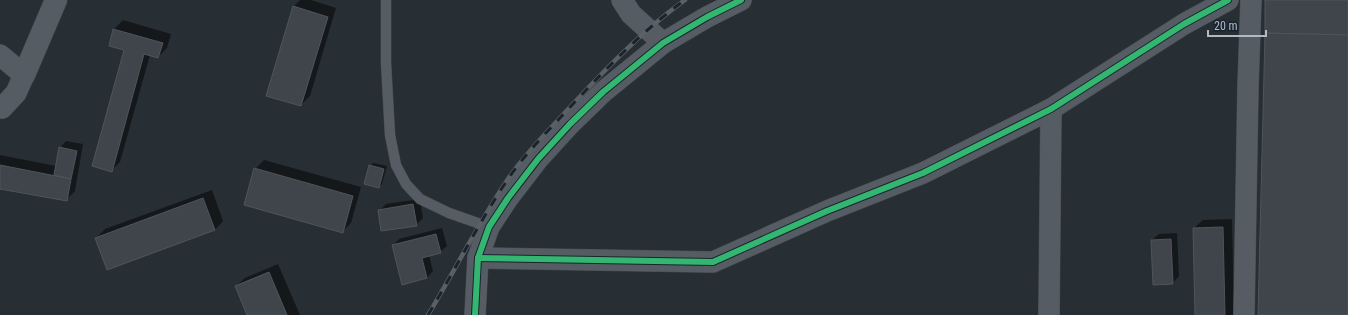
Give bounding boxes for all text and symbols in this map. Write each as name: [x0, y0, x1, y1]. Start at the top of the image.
scale bar: [1208, 12, 1266, 38]
text: 20 m: [1214, 19, 1238, 33]

